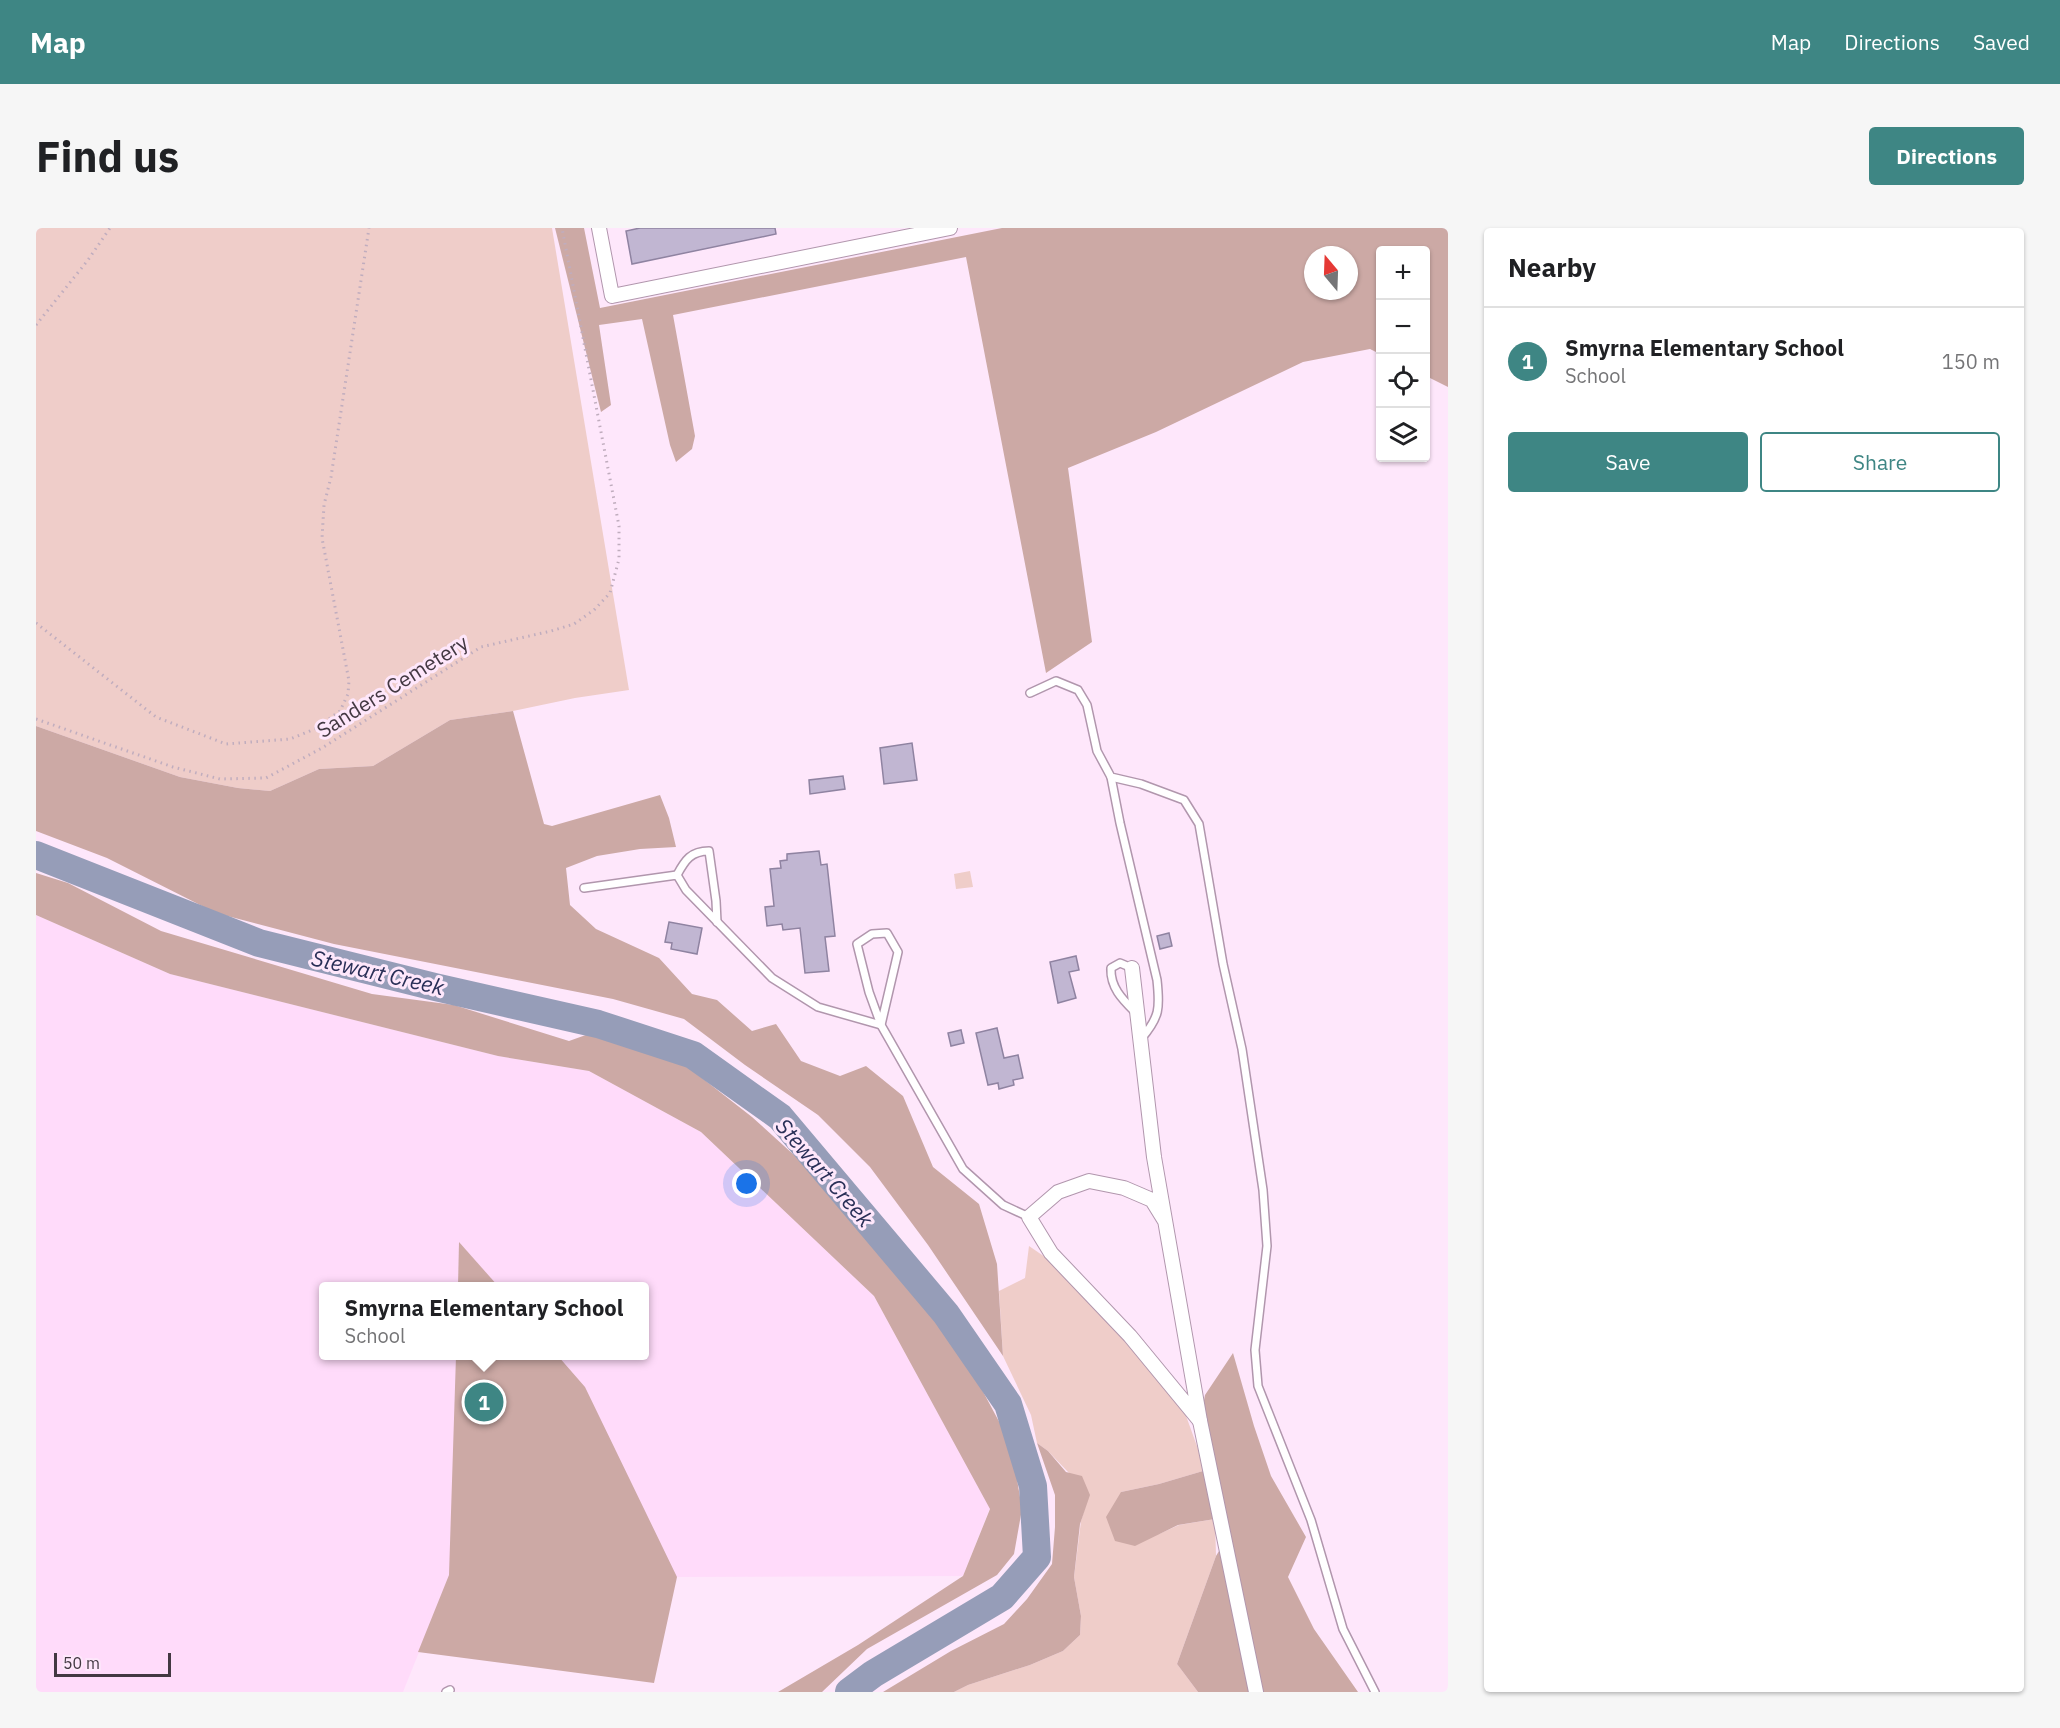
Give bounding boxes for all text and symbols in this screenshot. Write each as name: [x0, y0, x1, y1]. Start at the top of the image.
text: Map: [30, 24, 86, 61]
text: Map: [1771, 28, 1811, 56]
text: Directions: [1844, 28, 1940, 56]
text: Saved: [1973, 28, 2030, 56]
button: Directions: [1869, 127, 2024, 185]
text: Find us: [36, 129, 179, 184]
north arrow: [1304, 246, 1358, 300]
map controls: [1376, 246, 1430, 462]
button: +: [1376, 246, 1430, 300]
text: Nearby: [1508, 250, 1596, 284]
button: −: [1376, 300, 1430, 354]
text: Smyrna Elementary School: [1565, 333, 1844, 362]
text: 1: [1522, 348, 1534, 375]
text: 150 m: [1942, 348, 2000, 375]
button: locate: [1376, 354, 1430, 408]
text: School: [1565, 362, 1626, 389]
button: layers: [1376, 408, 1430, 462]
button: Save: [1508, 432, 1748, 492]
button: Share: [1760, 432, 2000, 492]
street label: Sanders Cemetery: [311, 628, 473, 744]
water label: Stewart Creek: [309, 943, 448, 1001]
water label: Stewart Creek: [770, 1112, 881, 1233]
your location: [732, 1169, 761, 1198]
popup: [319, 1282, 649, 1360]
text: Smyrna Elementary School: [345, 1293, 623, 1322]
text: School: [345, 1322, 405, 1349]
pin: 1: [464, 1380, 504, 1424]
scale bar: [54, 1650, 171, 1678]
text: 50 m: [63, 1653, 100, 1673]

